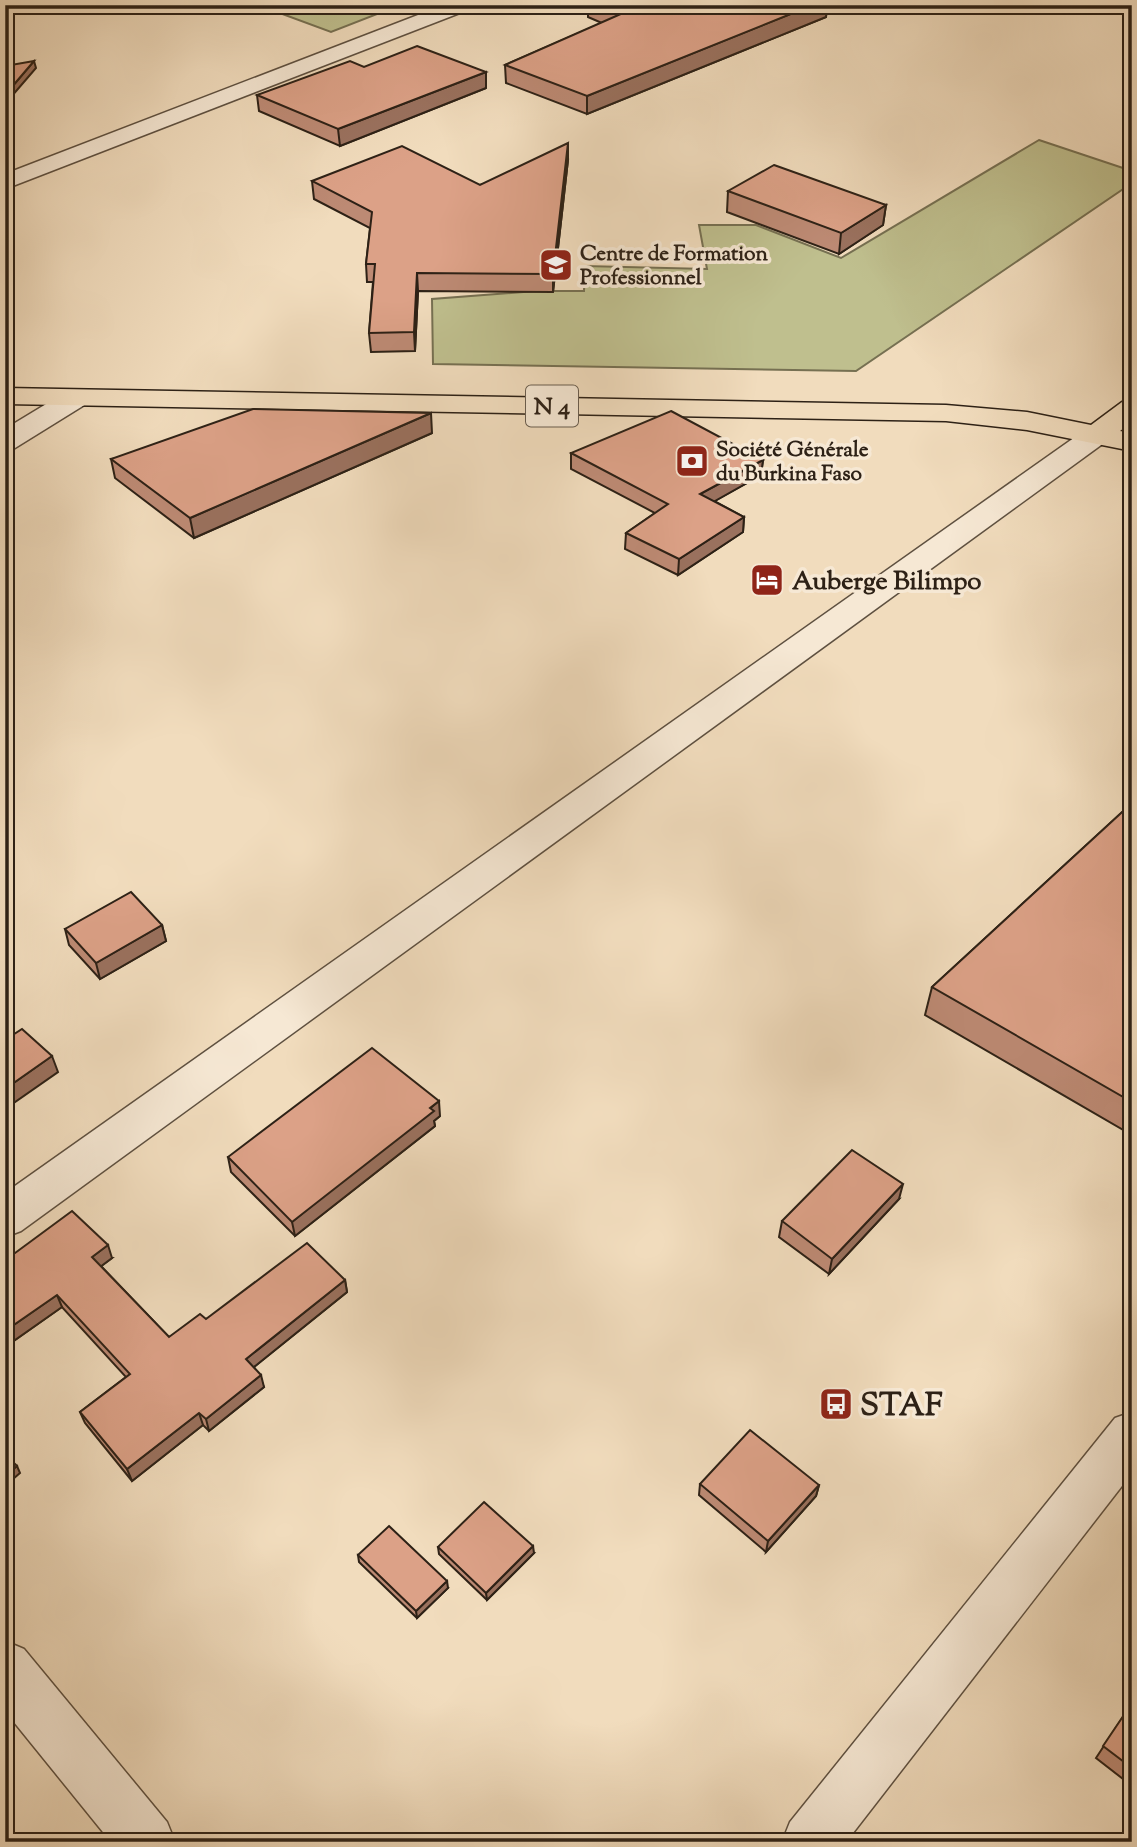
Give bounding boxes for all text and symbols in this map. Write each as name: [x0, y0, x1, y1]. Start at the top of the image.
place label: Centre de Formation Professionnel: [580, 240, 769, 294]
school or university icon: Centre de Formation Professionnel: [537, 246, 575, 284]
road number: N 4: [526, 386, 578, 426]
place label: Société Générale du Burkina Faso: [716, 436, 869, 490]
bank icon: Société Générale du Burkina Faso: [673, 442, 711, 480]
hotel icon: Auberge Bilimpo: [748, 561, 786, 599]
place label: Auberge Bilimpo: [792, 564, 982, 601]
place label: STAF: [860, 1384, 943, 1430]
bus stop icon: STAF: [817, 1385, 855, 1423]

